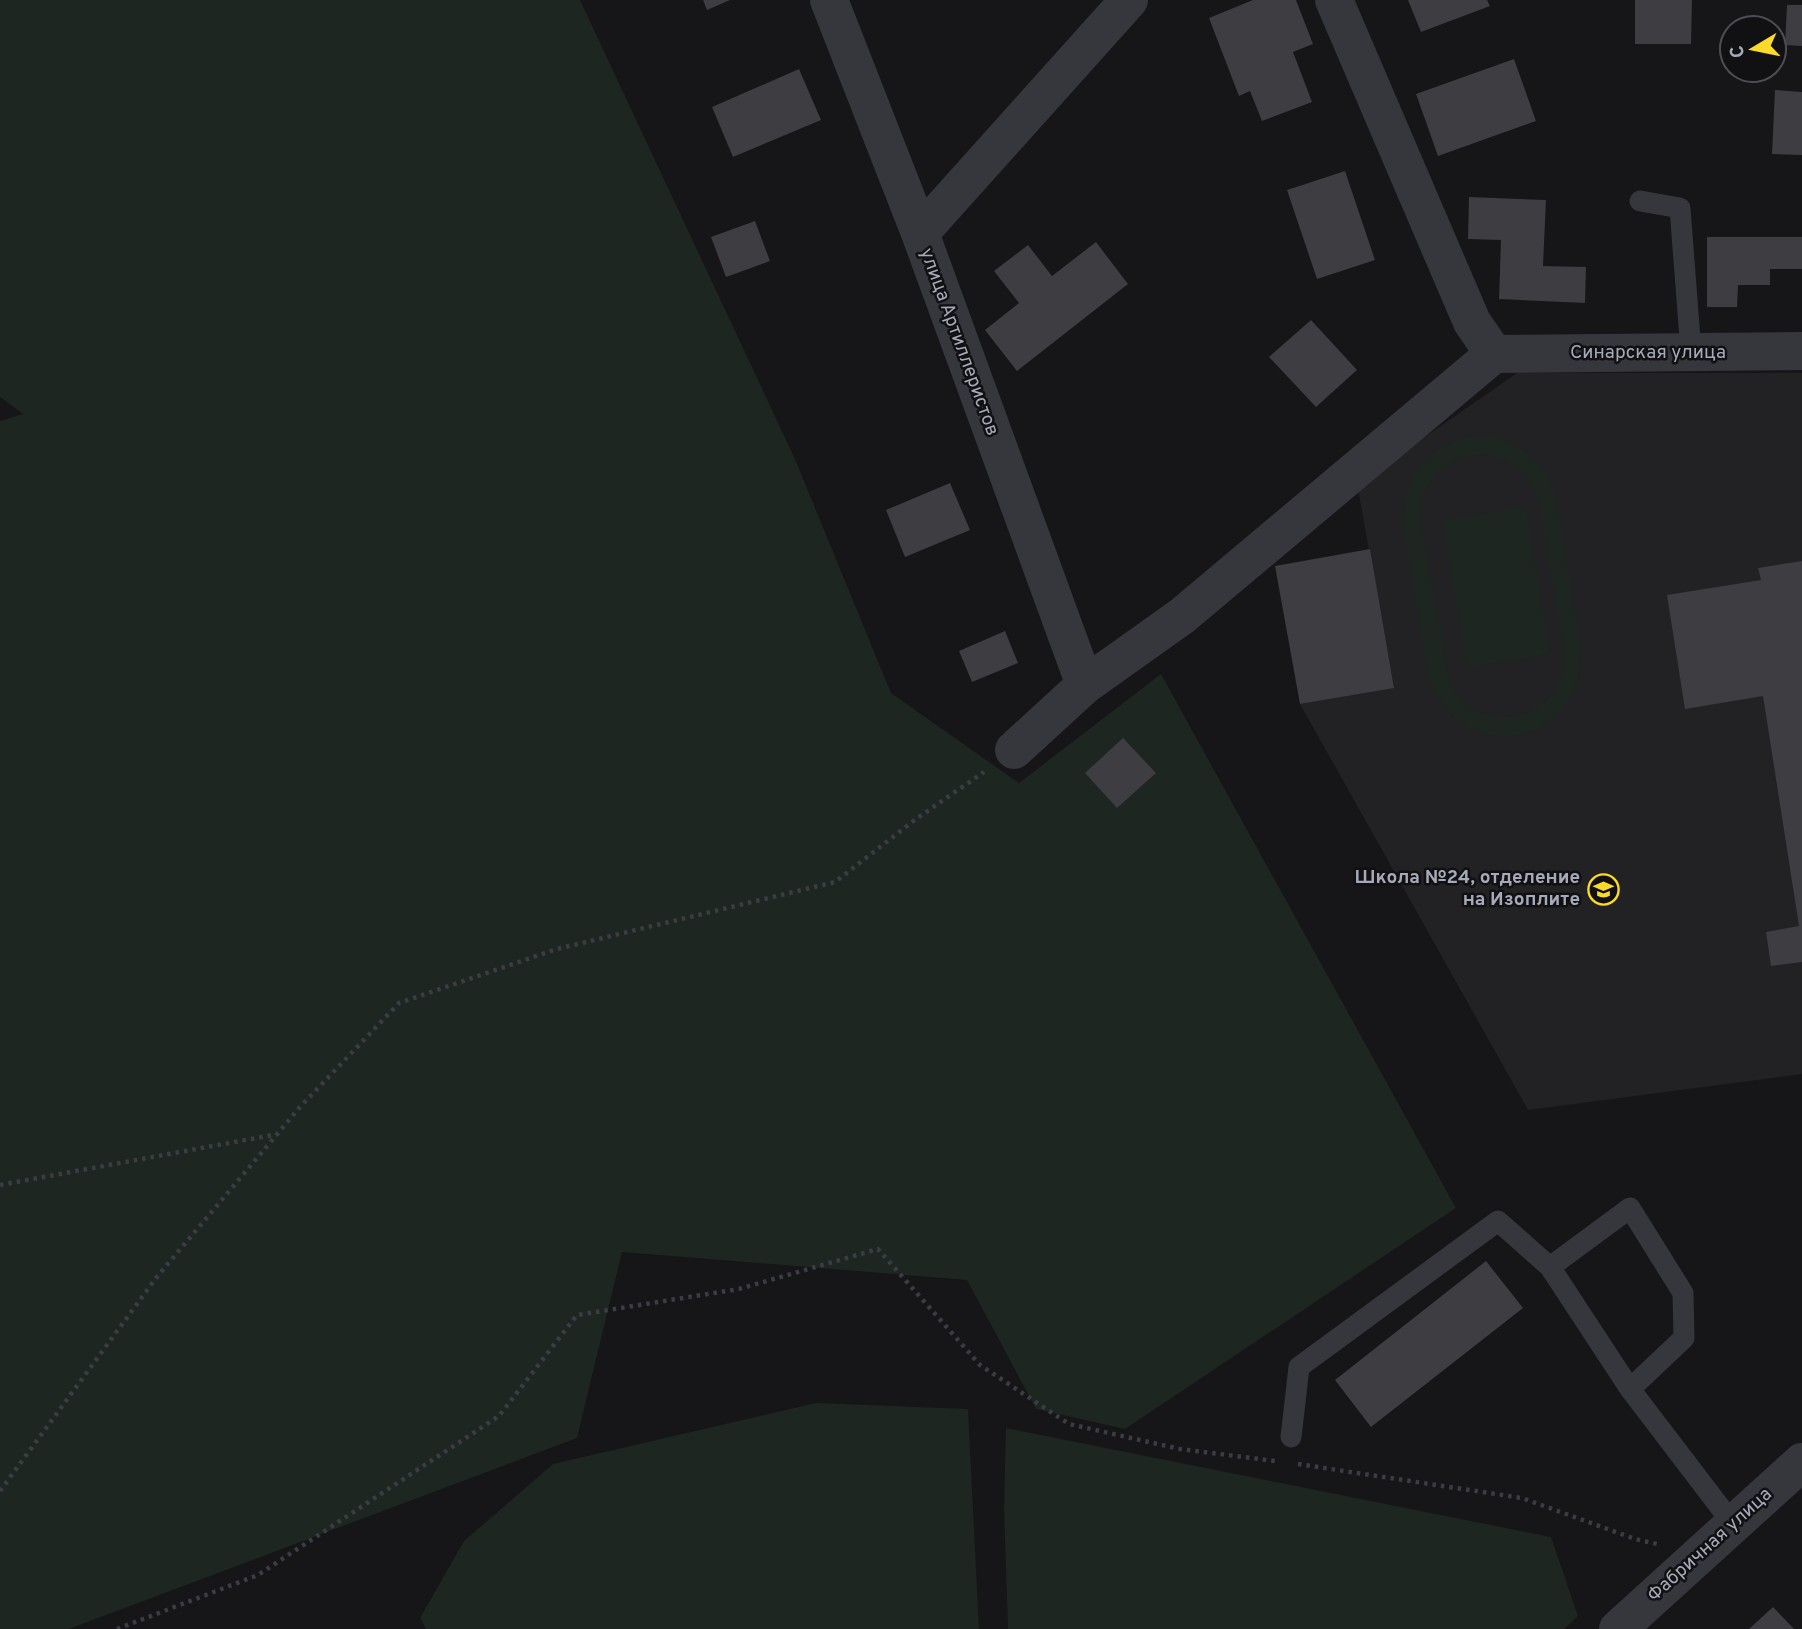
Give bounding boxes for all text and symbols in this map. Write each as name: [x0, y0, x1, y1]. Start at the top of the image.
north arrow: [1718, 14, 1788, 84]
text: С: [1725, 44, 1751, 60]
street label: улица Артиллеристов: [914, 245, 1004, 439]
street label: Синарская улица: [1570, 341, 1726, 365]
place label: Школа №24, отделение на Изоплите: [1354, 866, 1580, 912]
school or university icon: Школа №24, отделение на Изоплите: [1586, 872, 1620, 906]
street label: Фабричная улица: [1643, 1483, 1777, 1607]

